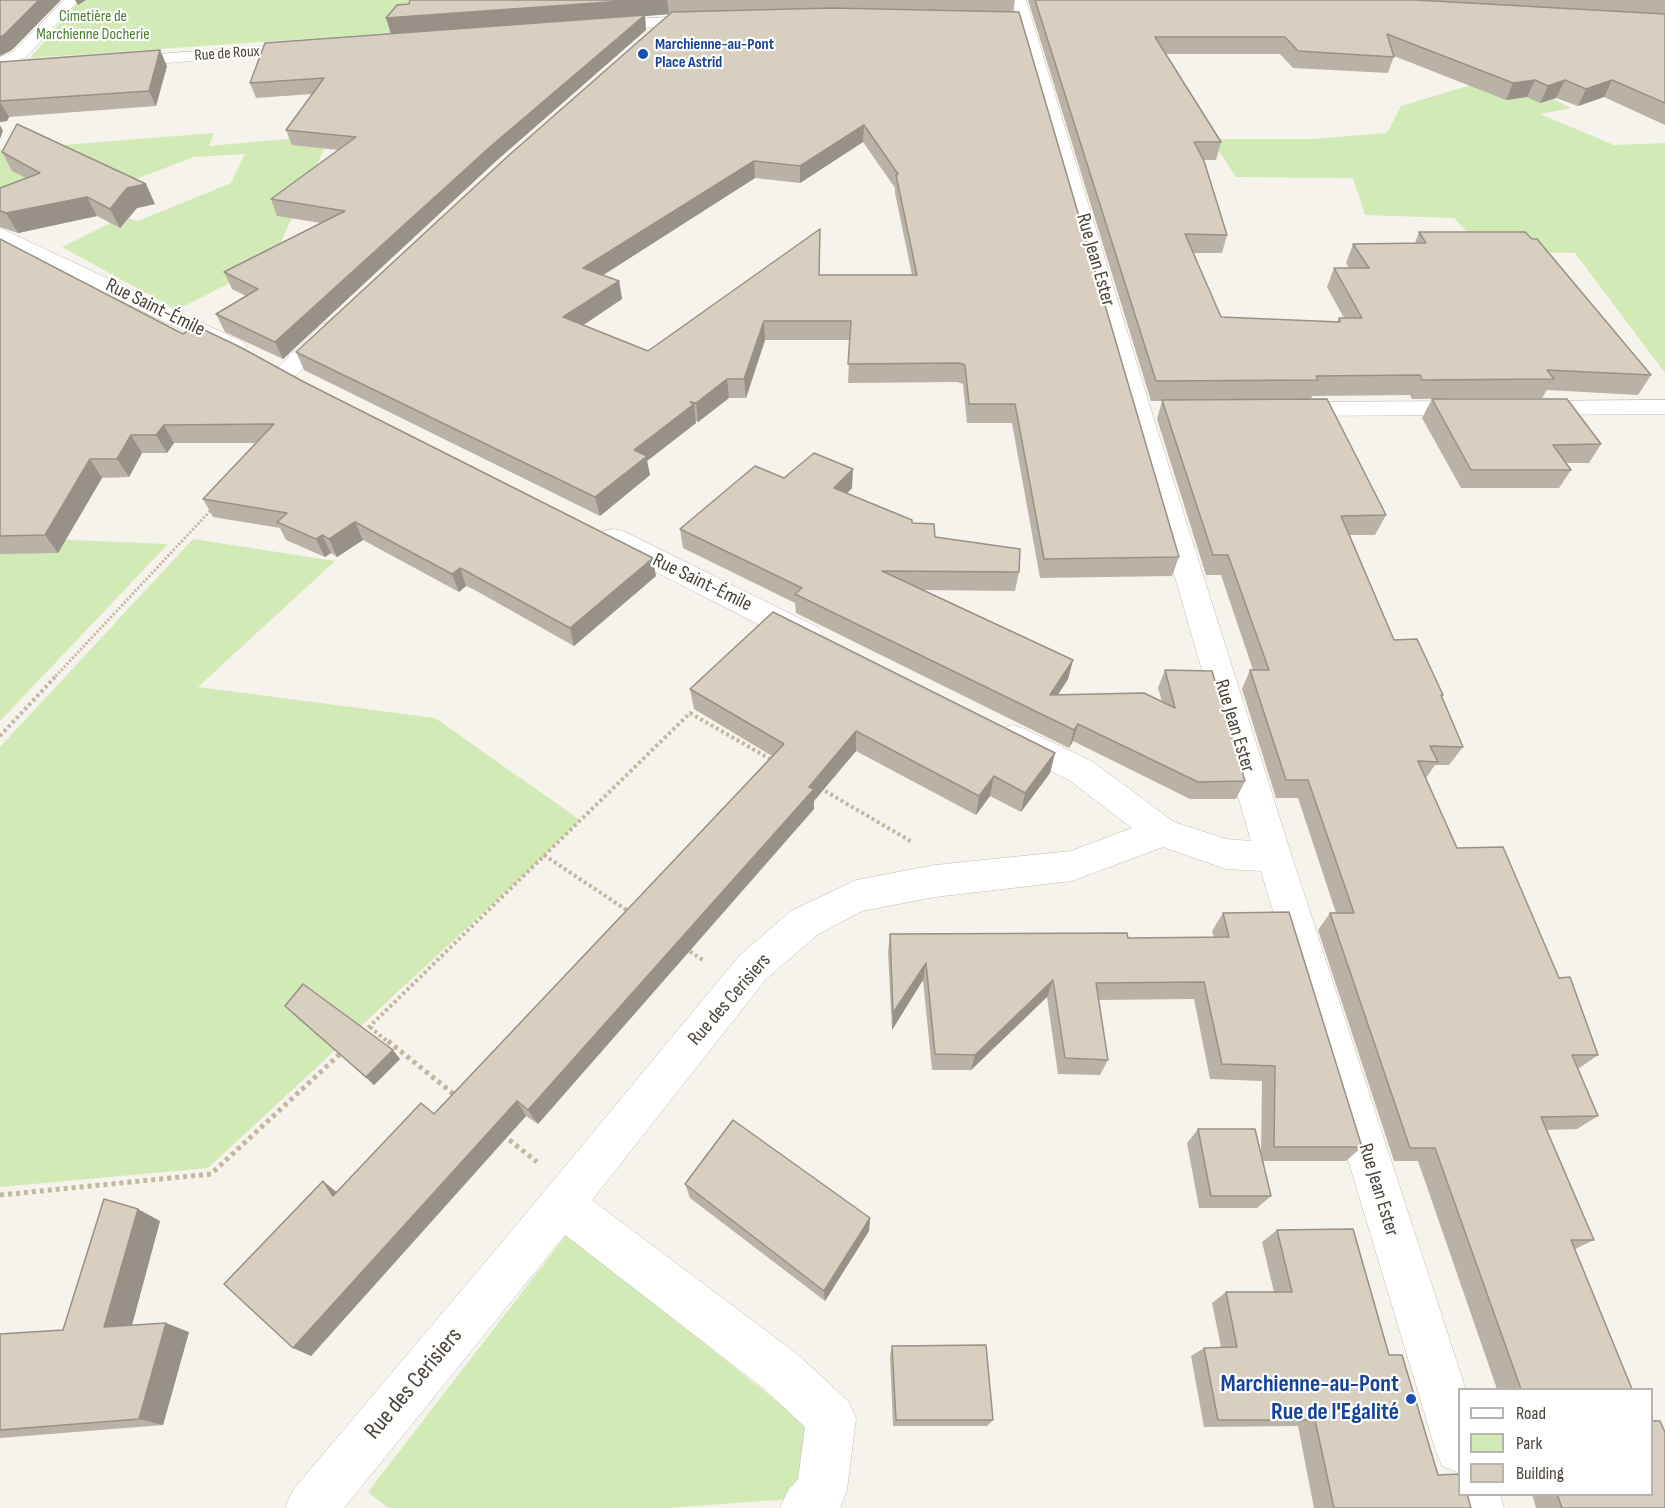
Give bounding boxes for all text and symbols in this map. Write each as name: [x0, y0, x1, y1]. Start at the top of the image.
park label: Cimetière de Marchienne Docherie: [36, 7, 150, 45]
place label: Marchienne-au-Pont Place Astrid: [655, 35, 774, 73]
street label: Rue de Roux: [194, 42, 260, 66]
marker: Marchienne-au-Pont Place Astrid: [636, 47, 650, 61]
street label: Rue Jean Ester: [1070, 211, 1120, 309]
street label: Rue Saint-Émile: [101, 274, 209, 342]
street label: Rue Saint-Émile: [648, 549, 756, 617]
street label: Rue Jean Ester: [1209, 677, 1259, 775]
street label: Rue des Cerisiers: [684, 949, 776, 1051]
street label: Rue Jean Ester: [1353, 1141, 1403, 1239]
street label: Rue des Cerisiers: [359, 1322, 469, 1446]
place label: Marchienne-au-Pont Rue de l'Egalité: [1221, 1371, 1399, 1427]
legend: [1458, 1388, 1653, 1496]
marker: Marchienne-au-Pont Rue de l'Egalité: [1404, 1392, 1418, 1406]
text: Road: [1516, 1403, 1546, 1424]
text: Park: [1516, 1433, 1542, 1454]
text: Building: [1516, 1463, 1564, 1484]

